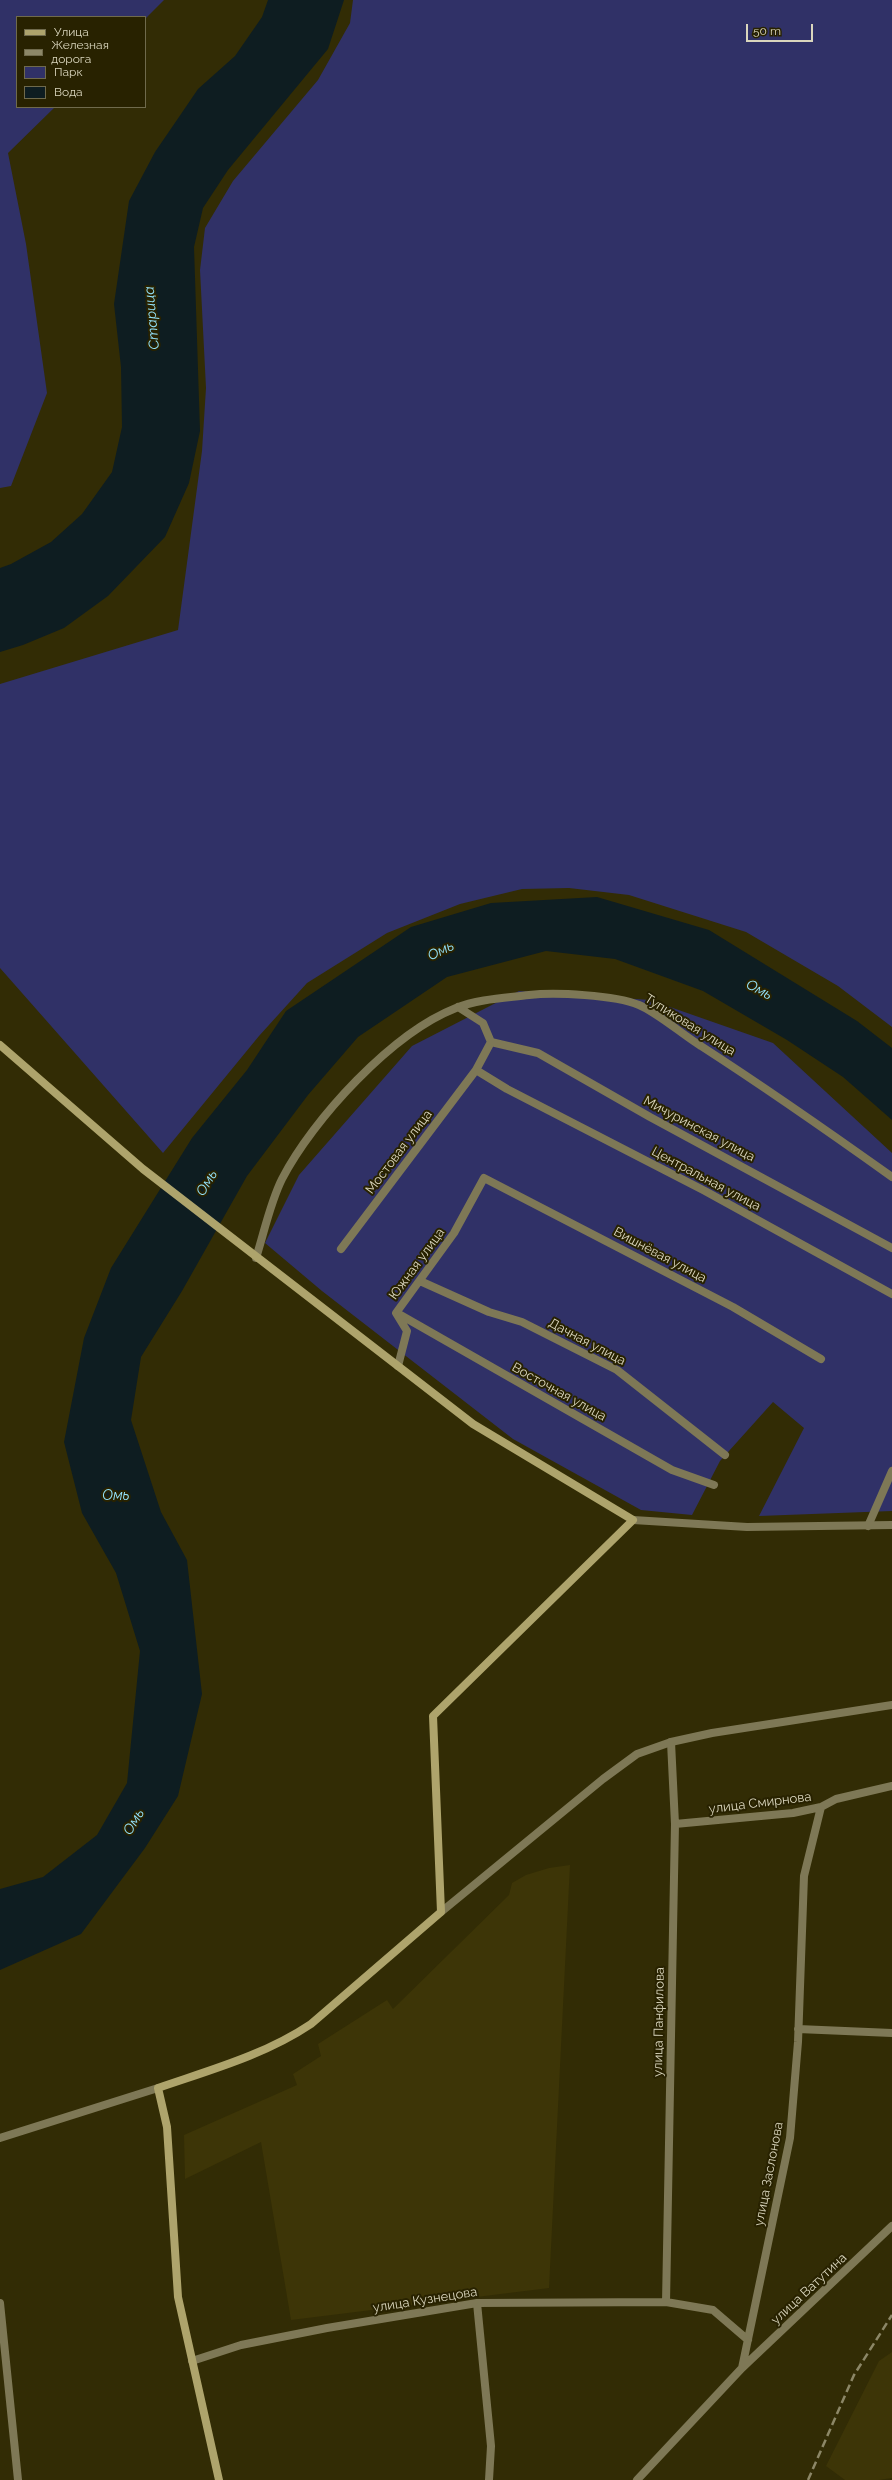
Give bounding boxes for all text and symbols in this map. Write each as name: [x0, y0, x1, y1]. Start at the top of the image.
legend: [16, 16, 146, 108]
scale bar: [748, 16, 815, 42]
text: 50 m: [753, 24, 781, 38]
text: Улица: [54, 25, 89, 39]
text: Железная дорога: [51, 38, 109, 66]
text: Парк: [54, 65, 83, 79]
text: Вода: [54, 85, 83, 99]
water label: Старица: [141, 286, 163, 350]
water label: Омь: [425, 937, 457, 965]
water label: Омь: [743, 976, 775, 1004]
street label: Тупиковая улица: [642, 991, 738, 1059]
street label: Мичуринская улица: [641, 1093, 757, 1165]
street label: Мостовая улица: [362, 1107, 436, 1197]
street label: Центральная улица: [649, 1144, 763, 1214]
water label: Омь: [193, 1167, 221, 1199]
street label: Вишнёвая улица: [611, 1224, 709, 1286]
street label: Южная улица: [386, 1225, 448, 1303]
street label: Дачная улица: [546, 1315, 628, 1369]
street label: Восточная улица: [509, 1360, 609, 1424]
water label: Омь: [102, 1488, 130, 1504]
street label: улица Смирнова: [708, 1789, 812, 1817]
water label: Омь: [120, 1806, 148, 1838]
street label: улица Панфилова: [650, 1967, 668, 2077]
street label: улица Заслонова: [751, 2121, 787, 2227]
street label: улица Ватутина: [768, 2250, 850, 2328]
street label: улица Кузнецова: [372, 2284, 478, 2316]

